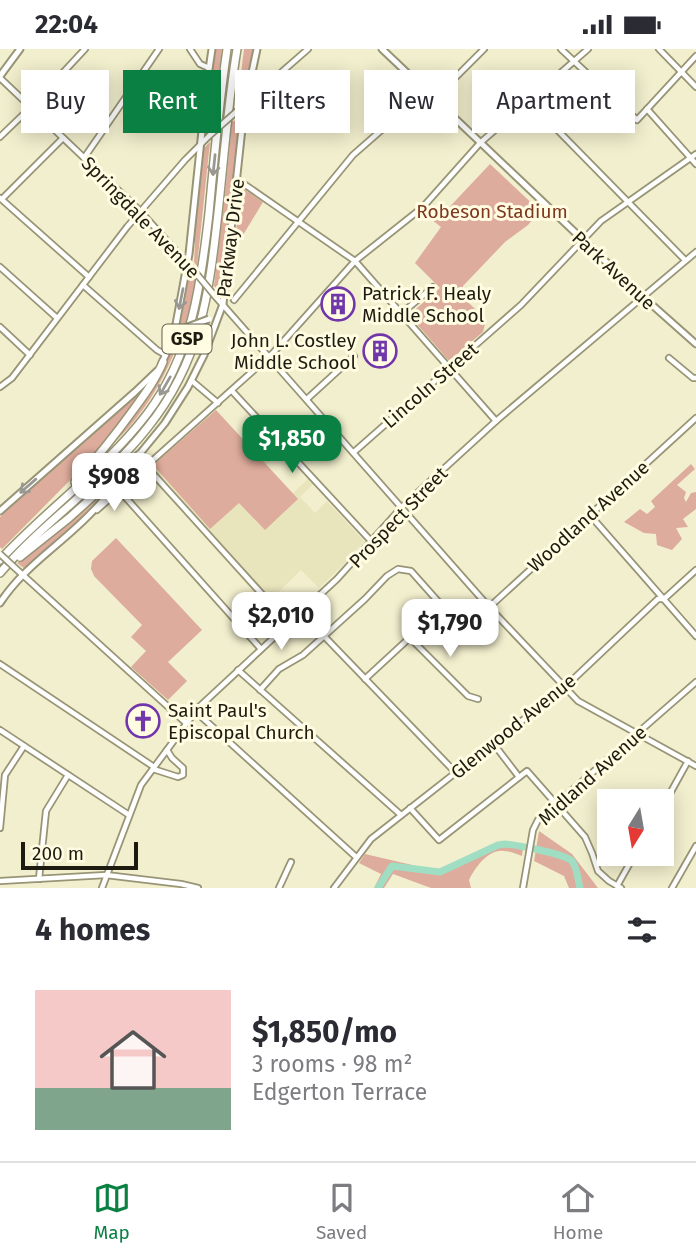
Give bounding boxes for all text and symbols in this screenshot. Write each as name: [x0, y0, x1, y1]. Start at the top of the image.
text: 22:04: [35, 9, 98, 40]
chip: Buy: [21, 70, 109, 133]
chip: Rent: [123, 70, 221, 133]
chip: Filters: [235, 70, 350, 133]
chip: New: [364, 70, 458, 133]
chip: Apartment: [472, 70, 635, 133]
street label: Springdale Avenue: [77, 152, 205, 283]
one-way arrow: [207, 154, 220, 176]
street label: Parkway Drive: [212, 177, 249, 299]
park label: Robeson Stadium: [416, 200, 568, 223]
street label: Park Avenue: [567, 226, 660, 315]
place label: Patrick F. Healy Middle School: [362, 282, 492, 327]
building icon: Patrick F. Healy Middle School: [319, 285, 357, 323]
one-way arrow: [174, 287, 187, 310]
road number: GSP: [162, 325, 212, 353]
place label: John L. Costley Middle School: [231, 329, 357, 374]
building icon: John L. Costley Middle School: [361, 332, 399, 370]
street label: Lincoln Street: [378, 338, 483, 433]
one-way arrow: [158, 375, 172, 395]
pin: $1,850: [235, 415, 349, 475]
text: $1,850: [258, 424, 326, 452]
pin: $908: [73, 454, 155, 513]
street label: Woodland Avenue: [523, 456, 654, 577]
text: $908: [88, 462, 140, 490]
street label: Prospect Street: [344, 462, 452, 573]
one-way arrow: [20, 478, 38, 494]
pin: $2,010: [224, 593, 338, 652]
pin: $1,790: [393, 599, 507, 659]
text: $2,010: [248, 601, 314, 629]
text: $1,790: [418, 608, 482, 636]
street label: Glenwood Avenue: [446, 669, 580, 784]
place label: Saint Paul's Episcopal Church: [168, 699, 315, 744]
church icon: Saint Paul's Episcopal Church: [124, 702, 162, 740]
street label: Midland Avenue: [533, 721, 651, 830]
north arrow: [597, 789, 674, 866]
map controls: [597, 789, 674, 866]
scale bar: [21, 839, 138, 871]
text: 200 m: [32, 842, 84, 865]
icon: filters: [623, 911, 661, 949]
text: 4 homes: [35, 912, 150, 948]
text: $1,850/mo: [252, 1014, 397, 1050]
icon: home: [91, 1018, 175, 1102]
text: 3 rooms · 98 m²: [252, 1050, 412, 1078]
text: Edgerton Terrace: [252, 1078, 427, 1106]
tab: Map: [93, 1179, 131, 1244]
tab: Saved: [316, 1179, 367, 1244]
tab: Home: [553, 1179, 603, 1244]

